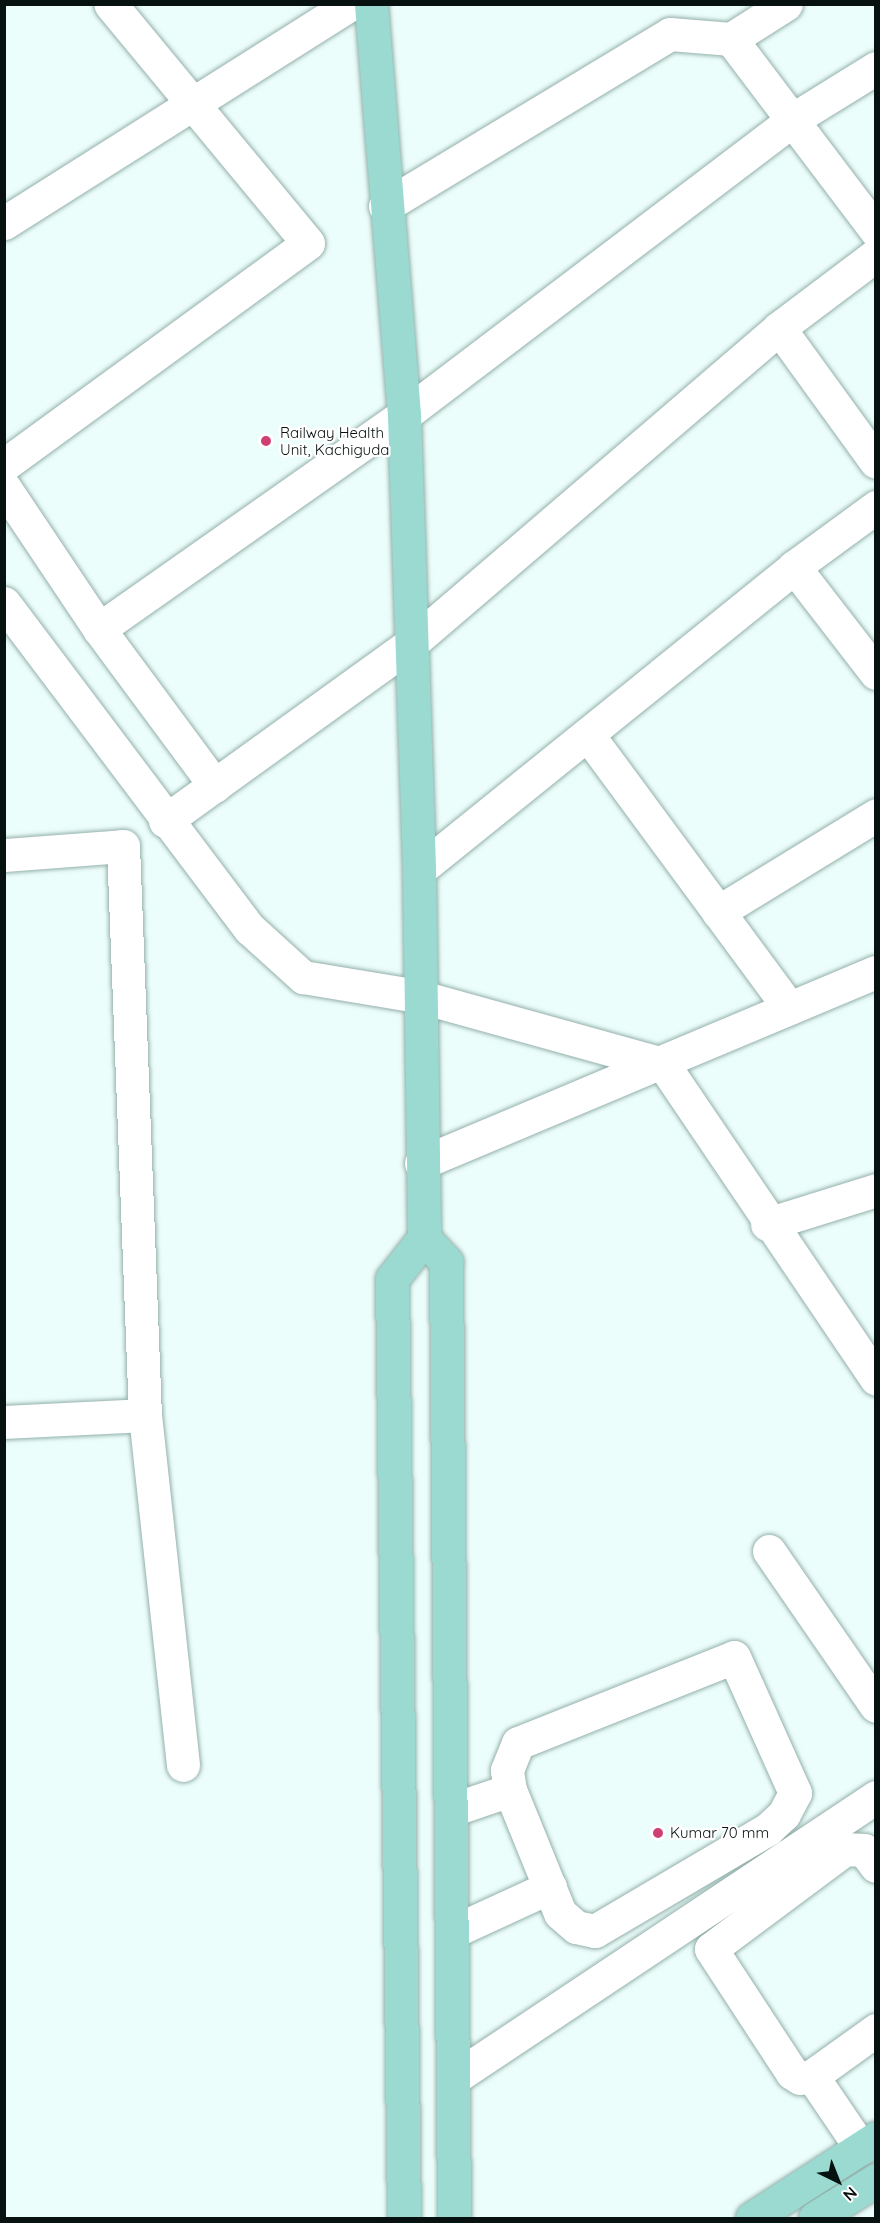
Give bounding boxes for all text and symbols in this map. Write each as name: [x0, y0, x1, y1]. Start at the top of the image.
place label: Railway Health Unit, Kachiguda: [280, 423, 389, 458]
marker: Railway Health Unit, Kachiguda: [257, 432, 275, 450]
place label: Kumar 70 mm: [670, 1824, 769, 1842]
marker: Kumar 70 mm: [651, 1826, 665, 1840]
north arrow: [808, 2151, 868, 2211]
text: N: [839, 2183, 861, 2205]

